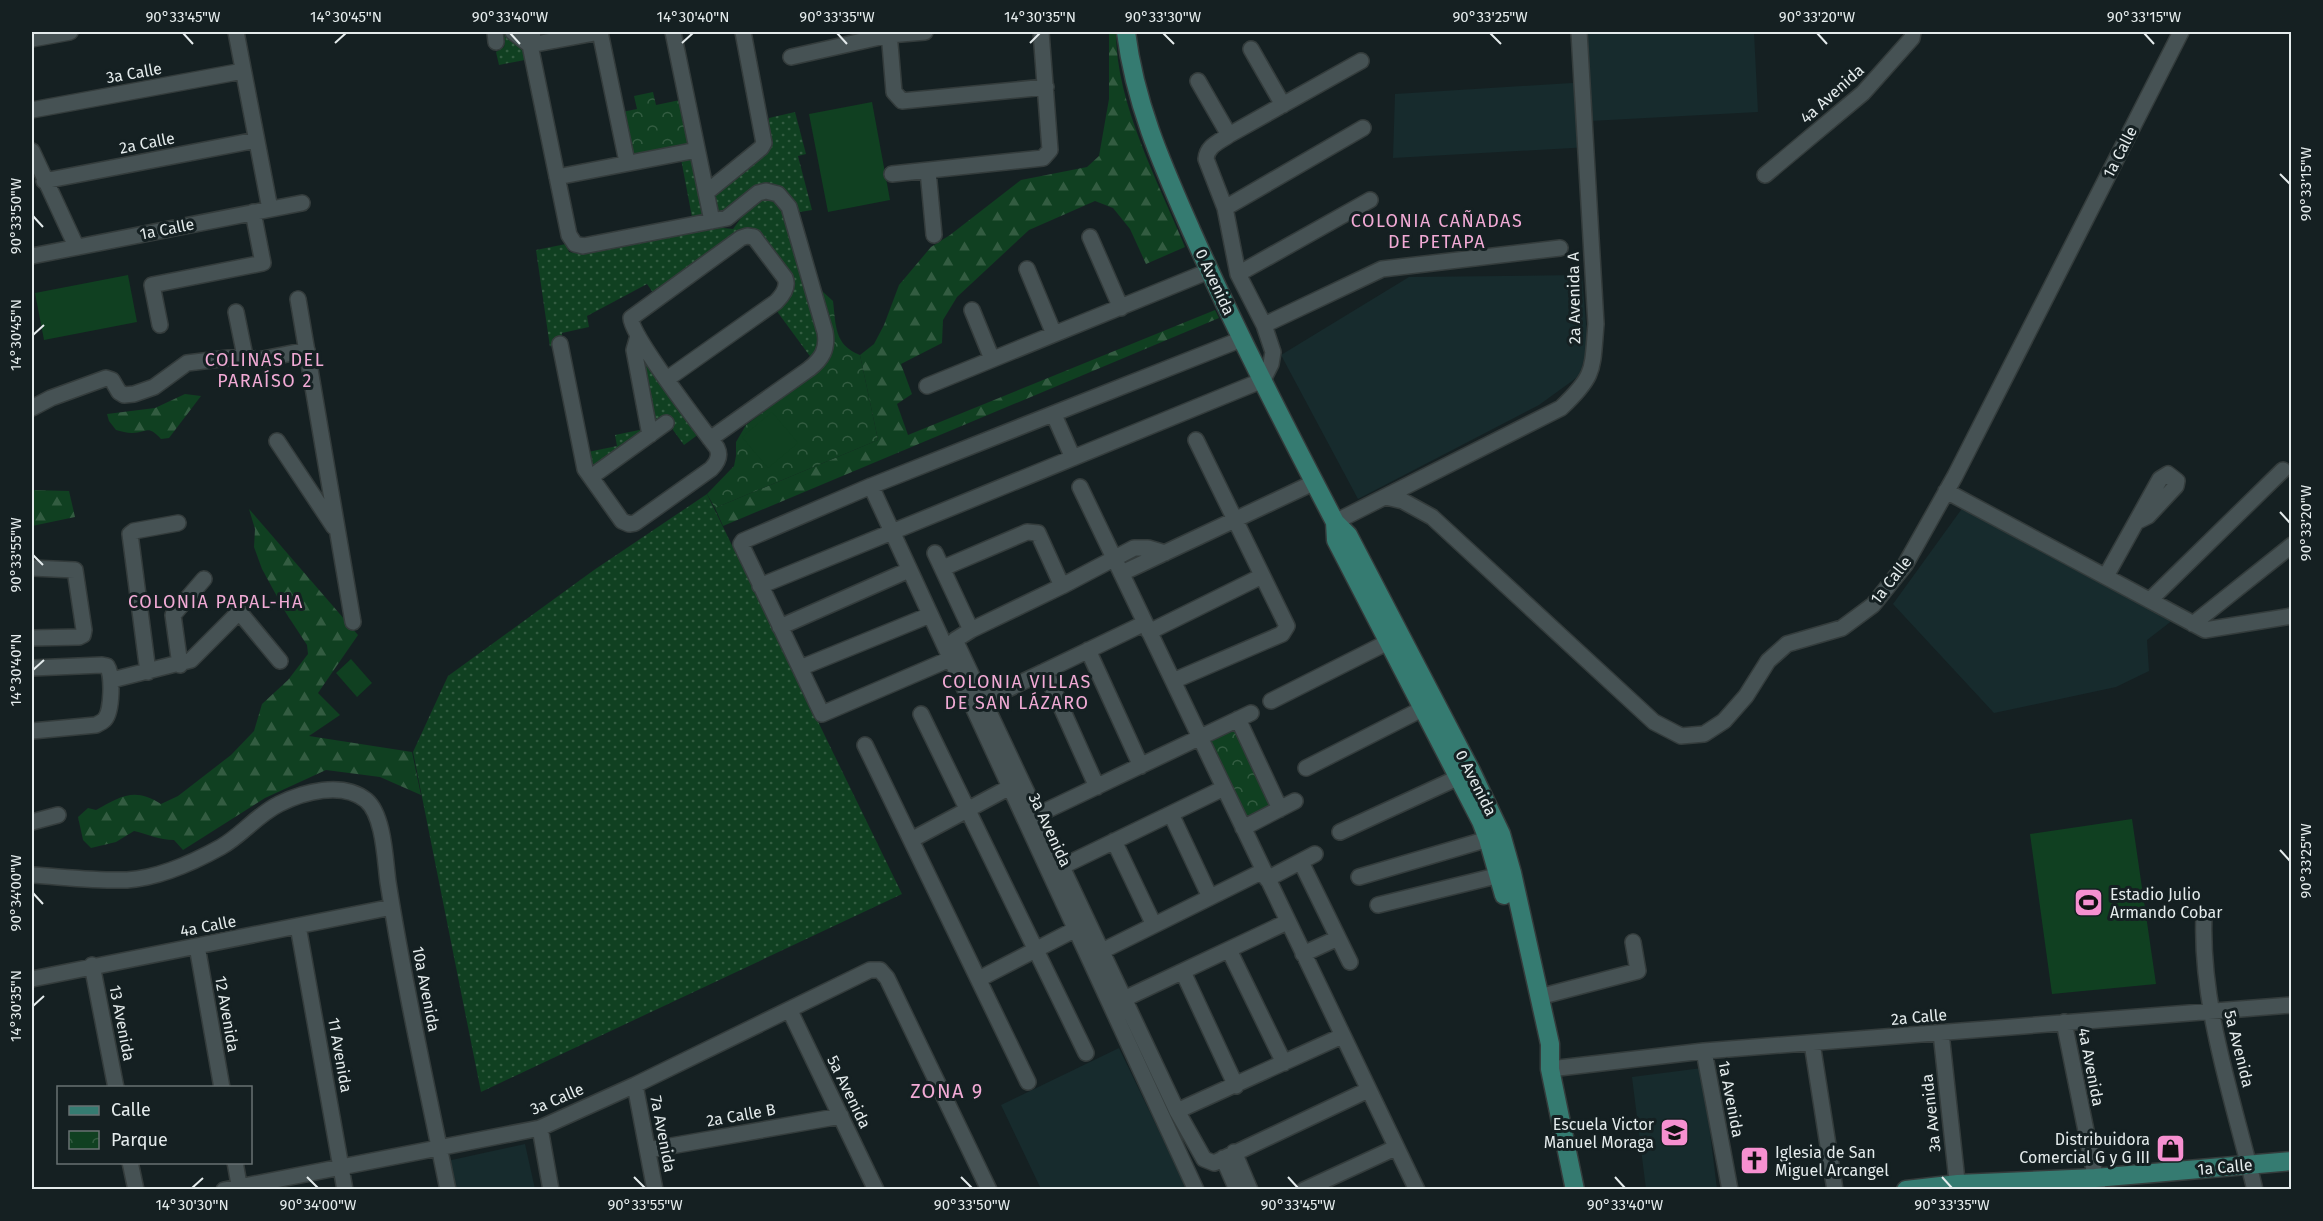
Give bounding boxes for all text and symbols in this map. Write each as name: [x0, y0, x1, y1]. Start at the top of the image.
text: 90°33'45"W: [145, 8, 221, 26]
text: 14°30'45"N: [310, 8, 382, 26]
text: 90°33'40"W: [472, 8, 549, 26]
text: 14°30'40"N: [656, 8, 730, 26]
text: 90°33'35"W: [799, 8, 875, 26]
text: 14°30'35"N: [1004, 8, 1076, 26]
text: 90°33'30"W: [1125, 8, 1202, 26]
text: 90°33'25"W: [1452, 8, 1528, 26]
text: 90°33'20"W: [1779, 8, 1856, 26]
text: 90°33'15"W: [2107, 8, 2182, 26]
street label: 3a Calle: [105, 59, 163, 87]
street label: 4a Avenida: [1796, 60, 1868, 128]
street label: 1a Calle: [2099, 123, 2141, 181]
street label: 2a Calle: [118, 128, 176, 158]
text: 90°33'15"W: [2297, 146, 2315, 221]
text: 90°33'50"W: [7, 177, 25, 254]
district label: COLONIA CAÑADAS DE PETAPA: [1351, 209, 1523, 253]
street label: 1a Calle: [138, 214, 196, 244]
street label: 0 Avenida: [1191, 246, 1239, 318]
street label: 2a Avenida A: [1564, 251, 1584, 344]
text: 14°30'45"N: [7, 299, 25, 371]
district label: COLINAS DEL PARAÍSO 2: [205, 349, 325, 392]
text: 90°33'20"W: [2297, 484, 2315, 561]
text: 90°33'55"W: [7, 517, 25, 593]
street label: 1a Calle: [1867, 552, 1915, 608]
district label: COLONIA PAPAL-HA: [128, 591, 304, 613]
text: 14°30'40"N: [7, 633, 25, 707]
district label: COLONIA VILLAS DE SAN LÁZARO: [942, 671, 1092, 714]
street label: 0 Avenida: [1451, 747, 1501, 819]
street label: 3a Avenida: [1025, 790, 1075, 870]
text: 90°33'25"W: [2297, 823, 2315, 899]
text: 90°34'00"W: [7, 854, 25, 931]
place label: Estadio Julio Armando Cobar: [2110, 885, 2223, 922]
sports icon: Estadio Julio Armando Cobar: [2073, 887, 2105, 919]
street label: 4a Calle: [178, 911, 238, 941]
street label: 10a Avenida: [408, 945, 444, 1033]
text: 14°30'35"N: [7, 970, 25, 1042]
street label: 12 Avenida: [211, 974, 243, 1054]
street label: 13 Avenida: [105, 983, 139, 1063]
street label: 2a Calle: [1890, 1005, 1948, 1029]
street label: 5a Avenida: [2220, 1008, 2258, 1090]
street label: 11 Avenida: [324, 1016, 356, 1094]
street label: 4a Avenida: [2074, 1026, 2108, 1108]
street label: 5a Avenida: [823, 1052, 875, 1132]
street label: 1a Avenida: [1714, 1059, 1748, 1139]
street label: 3a Avenida: [1917, 1073, 1945, 1153]
street label: 3a Calle: [527, 1079, 587, 1119]
district label: ZONA 9: [910, 1079, 984, 1103]
legend: [57, 1086, 252, 1164]
street label: 7a Avenida: [646, 1094, 680, 1174]
text: Calle: [111, 1099, 151, 1121]
street label: 2a Calle B: [705, 1100, 777, 1130]
place label: Escuela Victor Manuel Moraga: [1544, 1115, 1655, 1152]
school or university icon: Escuela Victor Manuel Moraga: [1659, 1117, 1691, 1149]
text: Parque: [111, 1129, 168, 1151]
place label: Distribuidora Comercial G y G III: [2019, 1130, 2150, 1167]
shop icon: Distribuidora Comercial G y G III: [2155, 1132, 2187, 1164]
place label: Iglesia de San Miguel Arcangel: [1775, 1143, 1889, 1180]
church icon: Iglesia de San Miguel Arcangel: [1738, 1145, 1770, 1177]
street label: 1a Calle: [2197, 1155, 2253, 1179]
text: 14°30'30"N: [155, 1196, 229, 1214]
text: 90°34'00"W: [280, 1196, 357, 1214]
text: 90°33'55"W: [607, 1196, 683, 1214]
text: 90°33'50"W: [934, 1196, 1011, 1214]
text: 90°33'45"W: [1260, 1196, 1336, 1214]
text: 90°33'40"W: [1587, 1196, 1664, 1214]
text: 90°33'35"W: [1914, 1196, 1990, 1214]

